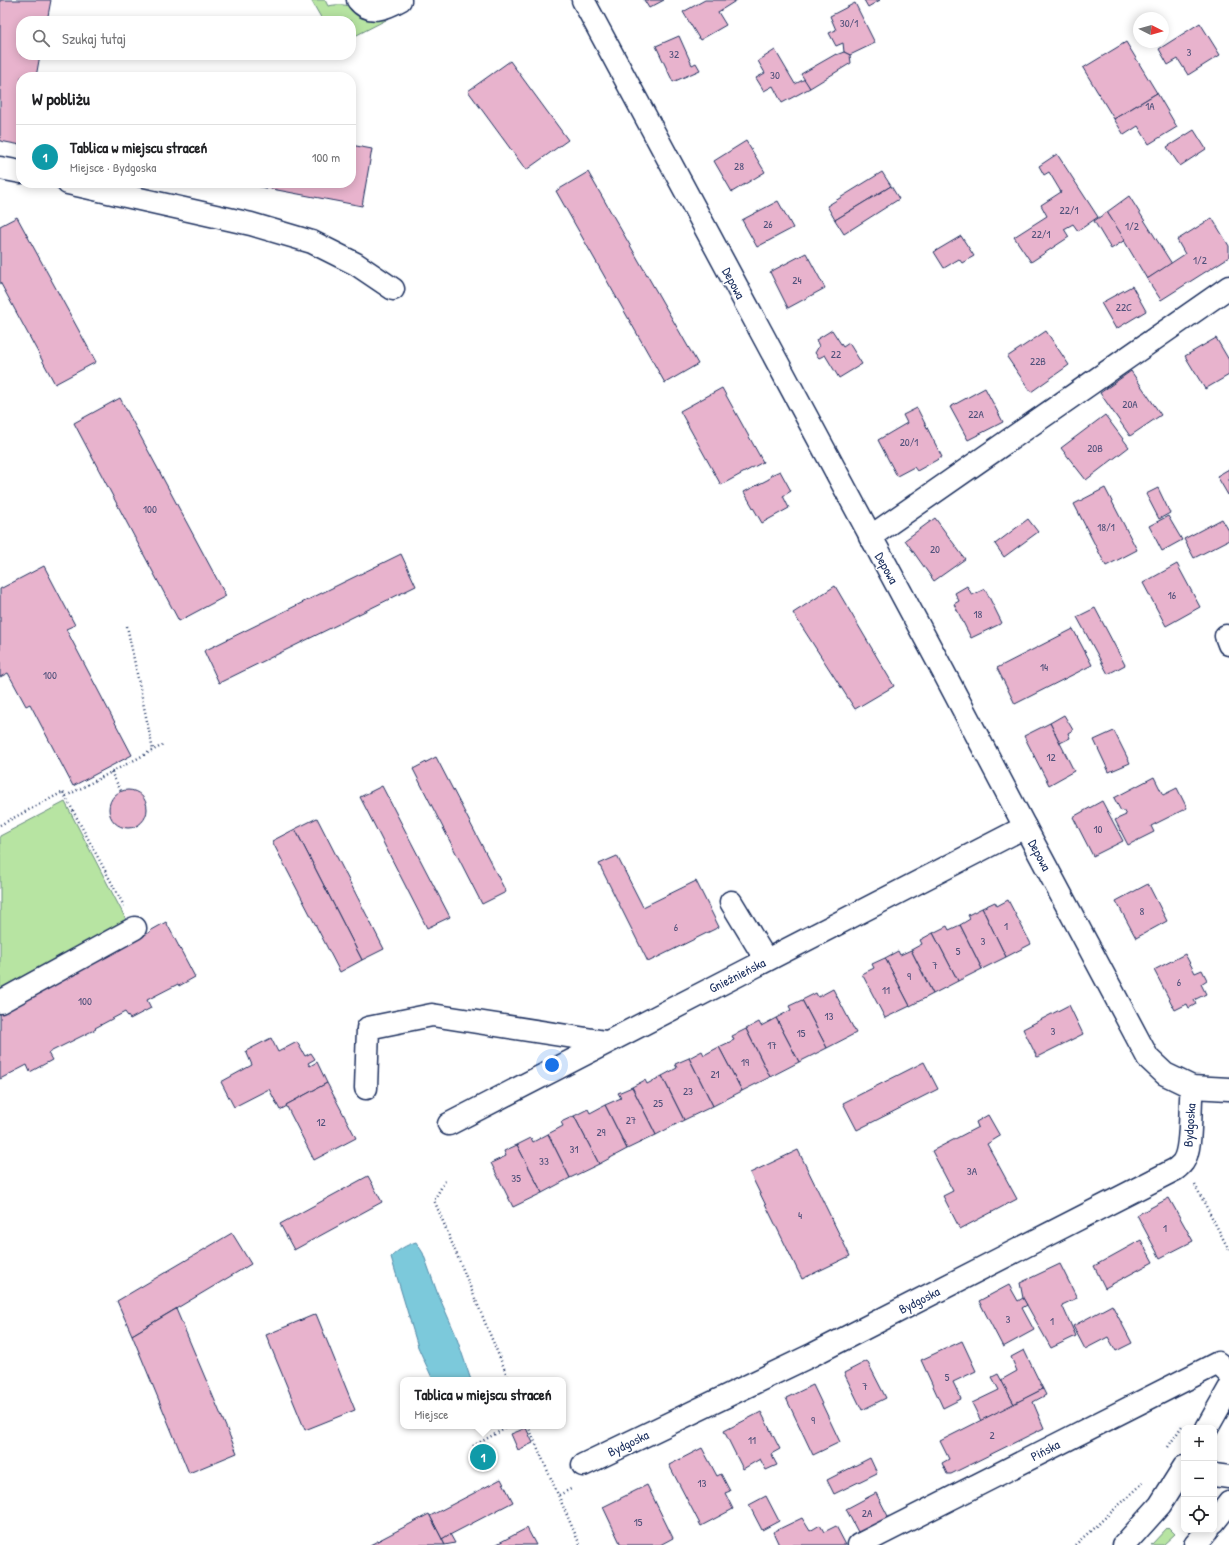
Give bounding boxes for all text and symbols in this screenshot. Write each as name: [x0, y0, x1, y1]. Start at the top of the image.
north arrow: [1133, 12, 1169, 48]
search box: [16, 16, 356, 60]
house number: 30/1: [840, 16, 858, 30]
icon: search: [30, 27, 52, 49]
text: Szukaj tutaj: [62, 28, 126, 49]
house number: 3: [1187, 45, 1192, 59]
house number: 32: [669, 47, 679, 61]
house number: 30: [770, 68, 780, 82]
text: W pobliżu: [32, 87, 90, 110]
house number: 1A: [1145, 99, 1155, 113]
text: Tablica w miejscu straceń: [70, 137, 207, 158]
text: 1: [43, 148, 47, 166]
text: 100 m: [312, 148, 340, 166]
text: Miejsce · Bydgoska: [70, 158, 156, 176]
house number: 28: [734, 159, 744, 173]
house number: 22/1: [1060, 203, 1078, 217]
house number: 26: [763, 217, 773, 231]
house number: 1/2: [1125, 219, 1139, 233]
house number: 22/1: [1032, 227, 1050, 241]
house number: 1/2: [1193, 253, 1207, 267]
street label: Depowa: [718, 264, 750, 302]
house number: 24: [792, 273, 802, 287]
house number: 22C: [1116, 300, 1132, 314]
house number: 22: [831, 347, 841, 361]
house number: 22B: [1030, 354, 1046, 368]
house number: 20A: [1122, 397, 1138, 411]
house number: 22A: [968, 407, 984, 421]
house number: 20/1: [900, 435, 918, 449]
house number: 20B: [1087, 441, 1103, 455]
house number: 100: [143, 502, 157, 516]
house number: 18/1: [1097, 520, 1115, 534]
house number: 20: [930, 542, 940, 556]
street label: Depowa: [871, 549, 903, 587]
house number: 16: [1168, 588, 1177, 602]
house number: 18: [974, 607, 983, 621]
house number: 14: [1040, 660, 1048, 674]
house number: 100: [43, 668, 57, 682]
house number: 12: [1046, 750, 1056, 764]
house number: 10: [1094, 822, 1103, 836]
street label: Depowa: [1024, 836, 1056, 874]
house number: 8: [1140, 904, 1145, 918]
house number: 1: [1004, 919, 1008, 933]
house number: 6: [674, 920, 679, 934]
house number: 3: [981, 934, 986, 948]
house number: 5: [956, 944, 961, 958]
street label: Gnieźnieńska: [706, 953, 768, 997]
house number: 7: [932, 958, 938, 972]
house number: 9: [907, 969, 911, 983]
house number: 6: [1177, 975, 1182, 989]
house number: 11: [882, 983, 890, 997]
house number: 100: [78, 994, 92, 1008]
house number: 13: [825, 1009, 834, 1023]
house number: 3: [1051, 1024, 1056, 1038]
house number: 15: [797, 1026, 806, 1040]
house number: 17: [767, 1038, 777, 1052]
your location: [542, 1055, 562, 1075]
house number: 19: [741, 1055, 749, 1069]
house number: 21: [710, 1067, 720, 1081]
house number: 23: [683, 1084, 693, 1098]
house number: 25: [653, 1096, 663, 1110]
street label: Bydgoska: [1178, 1103, 1200, 1147]
house number: 27: [626, 1113, 636, 1127]
house number: 12: [316, 1115, 326, 1129]
house number: 29: [596, 1125, 606, 1139]
house number: 31: [570, 1142, 578, 1156]
house number: 33: [539, 1154, 549, 1168]
house number: 3A: [967, 1164, 978, 1178]
house number: 35: [511, 1171, 521, 1185]
house number: 4: [798, 1208, 802, 1222]
house number: 1: [1163, 1221, 1167, 1235]
street label: Bydgoska: [895, 1282, 943, 1318]
house number: 3: [1006, 1312, 1011, 1326]
house number: 1: [1050, 1314, 1054, 1328]
house number: 5: [945, 1370, 950, 1384]
popup: [400, 1377, 566, 1429]
house number: 7: [862, 1379, 868, 1393]
text: Tablica w miejscu straceń: [414, 1384, 552, 1405]
text: Miejsce: [414, 1405, 448, 1423]
house number: 9: [811, 1413, 815, 1427]
street label: Bydgoska: [604, 1425, 652, 1461]
map controls: [1181, 1425, 1217, 1533]
button: +: [1181, 1425, 1217, 1461]
house number: 2: [989, 1428, 995, 1442]
house number: 11: [748, 1433, 756, 1447]
street label: Pińska: [1027, 1435, 1063, 1465]
pin: 1: [470, 1442, 496, 1472]
button: −: [1181, 1461, 1217, 1497]
house number: 13: [698, 1476, 707, 1490]
button: locate: [1181, 1497, 1217, 1533]
house number: 2A: [862, 1506, 873, 1520]
house number: 15: [634, 1515, 643, 1529]

